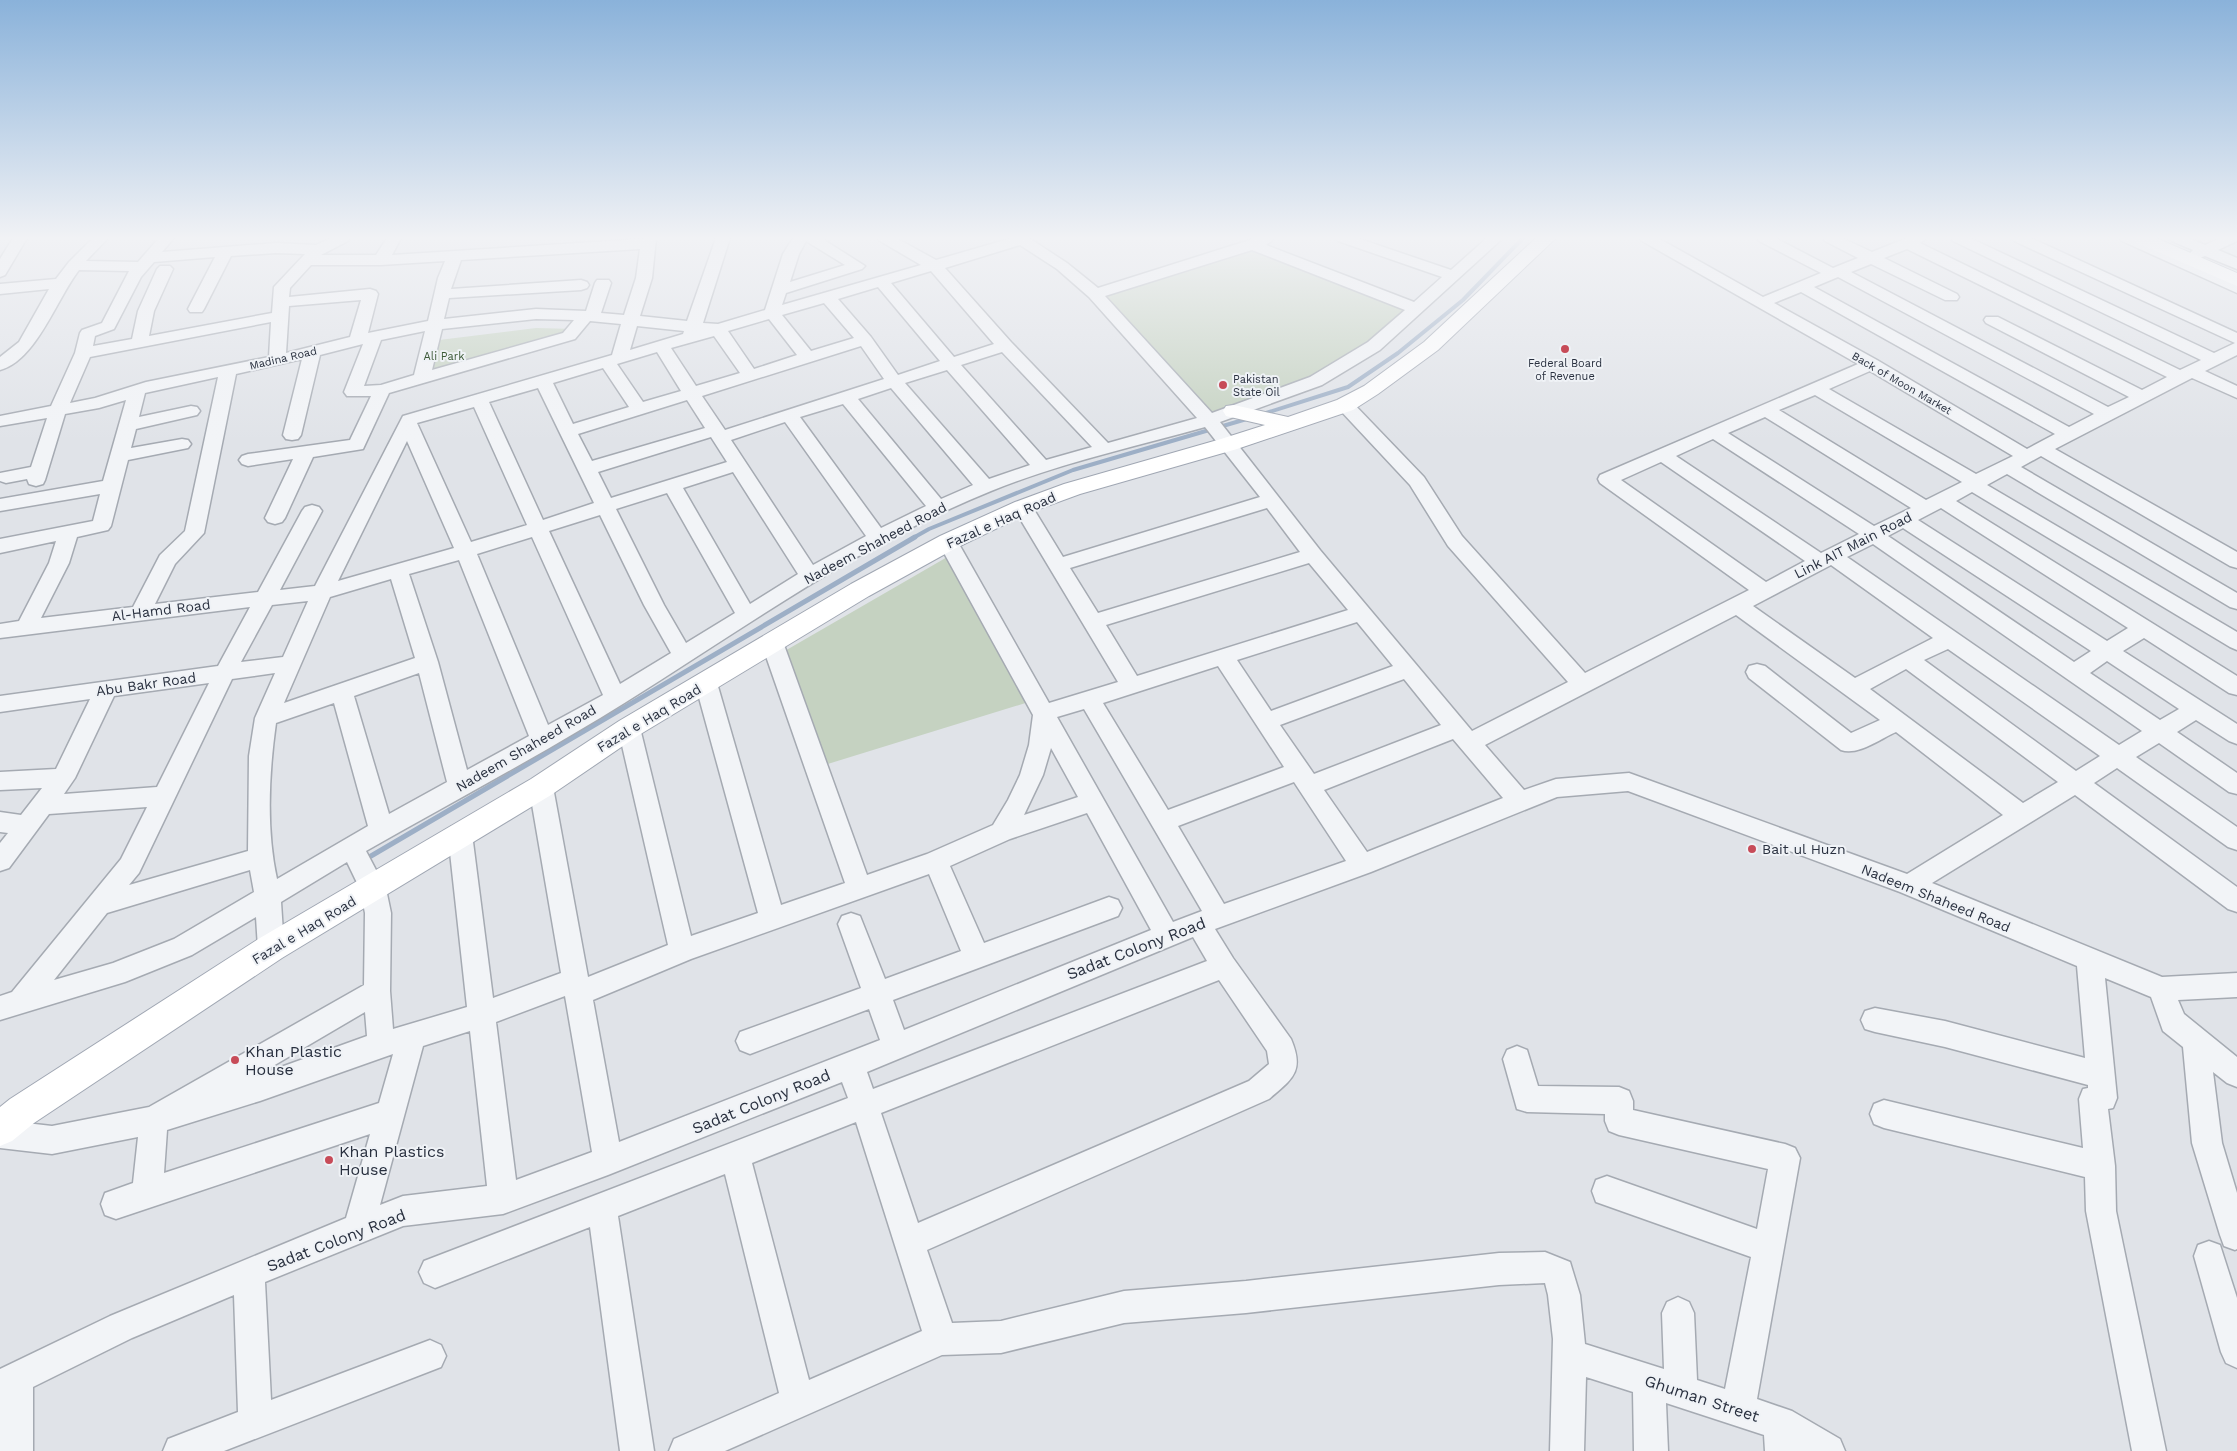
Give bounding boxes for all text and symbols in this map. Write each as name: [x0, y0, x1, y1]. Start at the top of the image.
marker: Federal Board of Revenue: [1559, 343, 1571, 355]
street label: Madina Road: [248, 344, 318, 373]
street label: Back of Moon Market: [1849, 349, 1954, 418]
park label: Ali Park: [424, 350, 464, 363]
place label: Federal Board of Revenue: [1528, 357, 1602, 383]
place label: Pakistan State Oil: [1233, 373, 1280, 399]
marker: Pakistan State Oil: [1217, 379, 1229, 391]
street label: Fazal e Haq Road: [944, 489, 1058, 551]
street label: Nadeem Shaheed Road: [801, 499, 949, 587]
street label: Link AIT Main Road: [1791, 508, 1915, 582]
street label: Al-Hamd Road: [111, 596, 211, 624]
street label: Abu Bakr Road: [95, 669, 197, 699]
street label: Fazal e Haq Road: [594, 681, 704, 755]
street label: Nadeem Shaheed Road: [453, 701, 599, 795]
place label: Bait ul Huzn: [1762, 841, 1846, 857]
marker: Bait ul Huzn: [1746, 843, 1758, 855]
street label: Nadeem Shaheed Road: [1859, 861, 2013, 935]
street label: Fazal e Haq Road: [249, 893, 359, 967]
street label: Sadat Colony Road: [1064, 913, 1208, 984]
place label: Khan Plastic House: [245, 1042, 342, 1079]
marker: Khan Plastic House: [229, 1054, 241, 1066]
street label: Sadat Colony Road: [689, 1065, 833, 1138]
place label: Khan Plastics House: [339, 1142, 444, 1179]
marker: Khan Plastics House: [323, 1154, 335, 1166]
street label: Sadat Colony Road: [264, 1205, 408, 1276]
street label: Ghuman Street: [1642, 1371, 1762, 1426]

